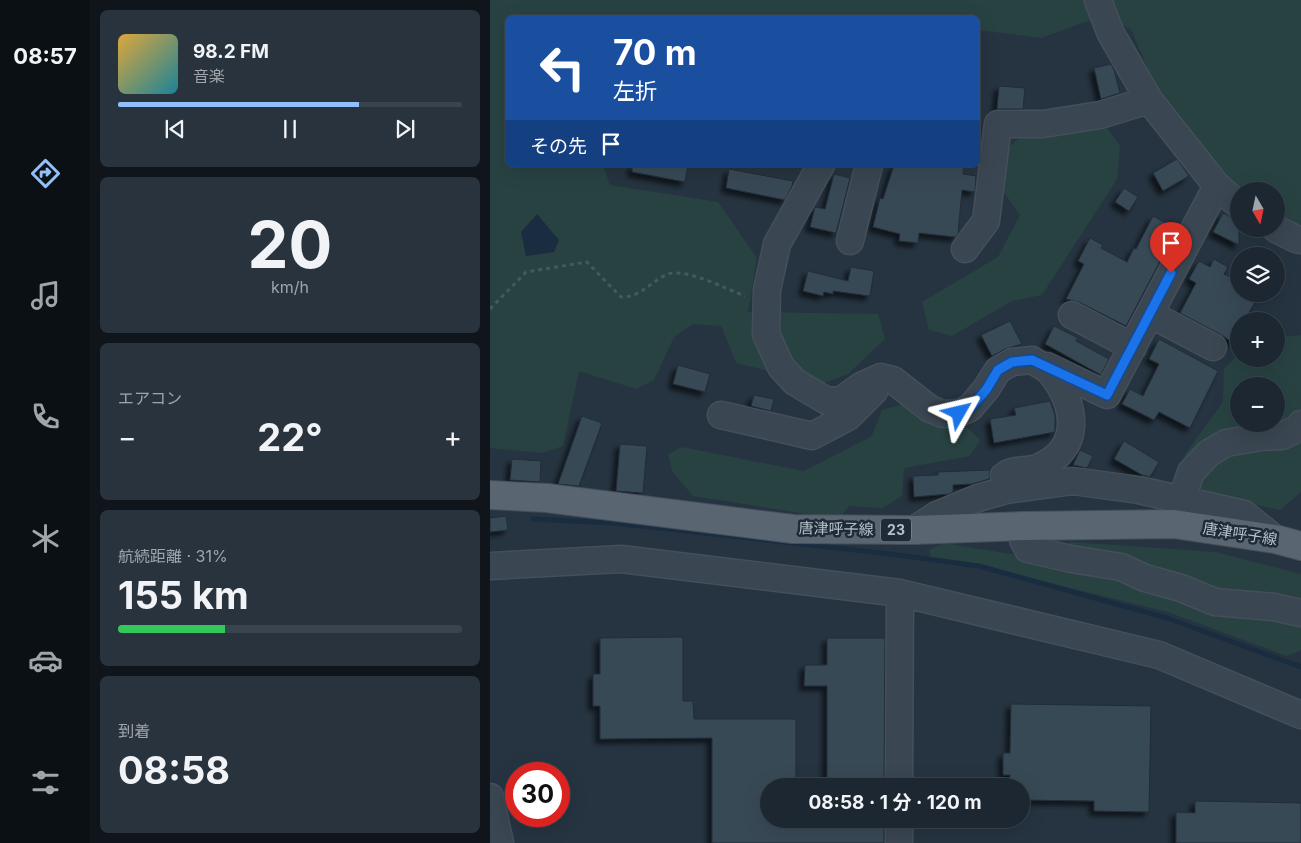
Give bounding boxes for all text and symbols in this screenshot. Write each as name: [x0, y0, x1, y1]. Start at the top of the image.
text: 70 m: [613, 31, 697, 73]
icon: left: [530, 35, 595, 100]
text: 98.2 FM: [193, 40, 269, 63]
text: 08:57: [13, 43, 77, 69]
text: 音楽: [193, 66, 225, 86]
text: 左折: [613, 78, 657, 104]
icon: previous: [161, 115, 189, 143]
icon: pause: [276, 115, 304, 143]
icon: next: [391, 115, 419, 143]
icon: arrive: [597, 130, 625, 158]
text: その先: [530, 135, 587, 158]
icon: directions: [28, 156, 63, 191]
north arrow: [1230, 182, 1285, 238]
map controls: [1230, 182, 1285, 432]
text: 20: [248, 205, 332, 284]
pin: [1150, 222, 1192, 273]
icon: arrive: [1157, 229, 1185, 257]
button: layers: [1230, 247, 1285, 302]
text: km/h: [271, 277, 309, 297]
icon: music: [28, 278, 63, 313]
button: +: [1230, 312, 1285, 367]
button: −: [1230, 377, 1285, 432]
position arrow: [932, 386, 984, 438]
text: エアコン: [118, 388, 182, 408]
icon: phone: [28, 399, 63, 434]
text: 22°: [257, 414, 323, 460]
text: −: [118, 420, 137, 454]
text: +: [443, 420, 462, 454]
street label: 唐津呼子線: [798, 518, 874, 539]
road number: 23: [881, 518, 911, 542]
street label: 唐津呼子線: [1202, 518, 1279, 549]
icon: climate: [28, 521, 63, 556]
text: 航続距離 · 31%: [118, 546, 228, 566]
text: 155 km: [118, 572, 249, 618]
icon: car: [28, 643, 63, 678]
text: 到着: [118, 721, 150, 741]
text: 08:58: [118, 747, 230, 793]
speed limit sign: 30: [505, 762, 570, 827]
icon: filters: [28, 765, 63, 800]
text: 08:58 · 1 分 · 120 m: [808, 791, 982, 814]

